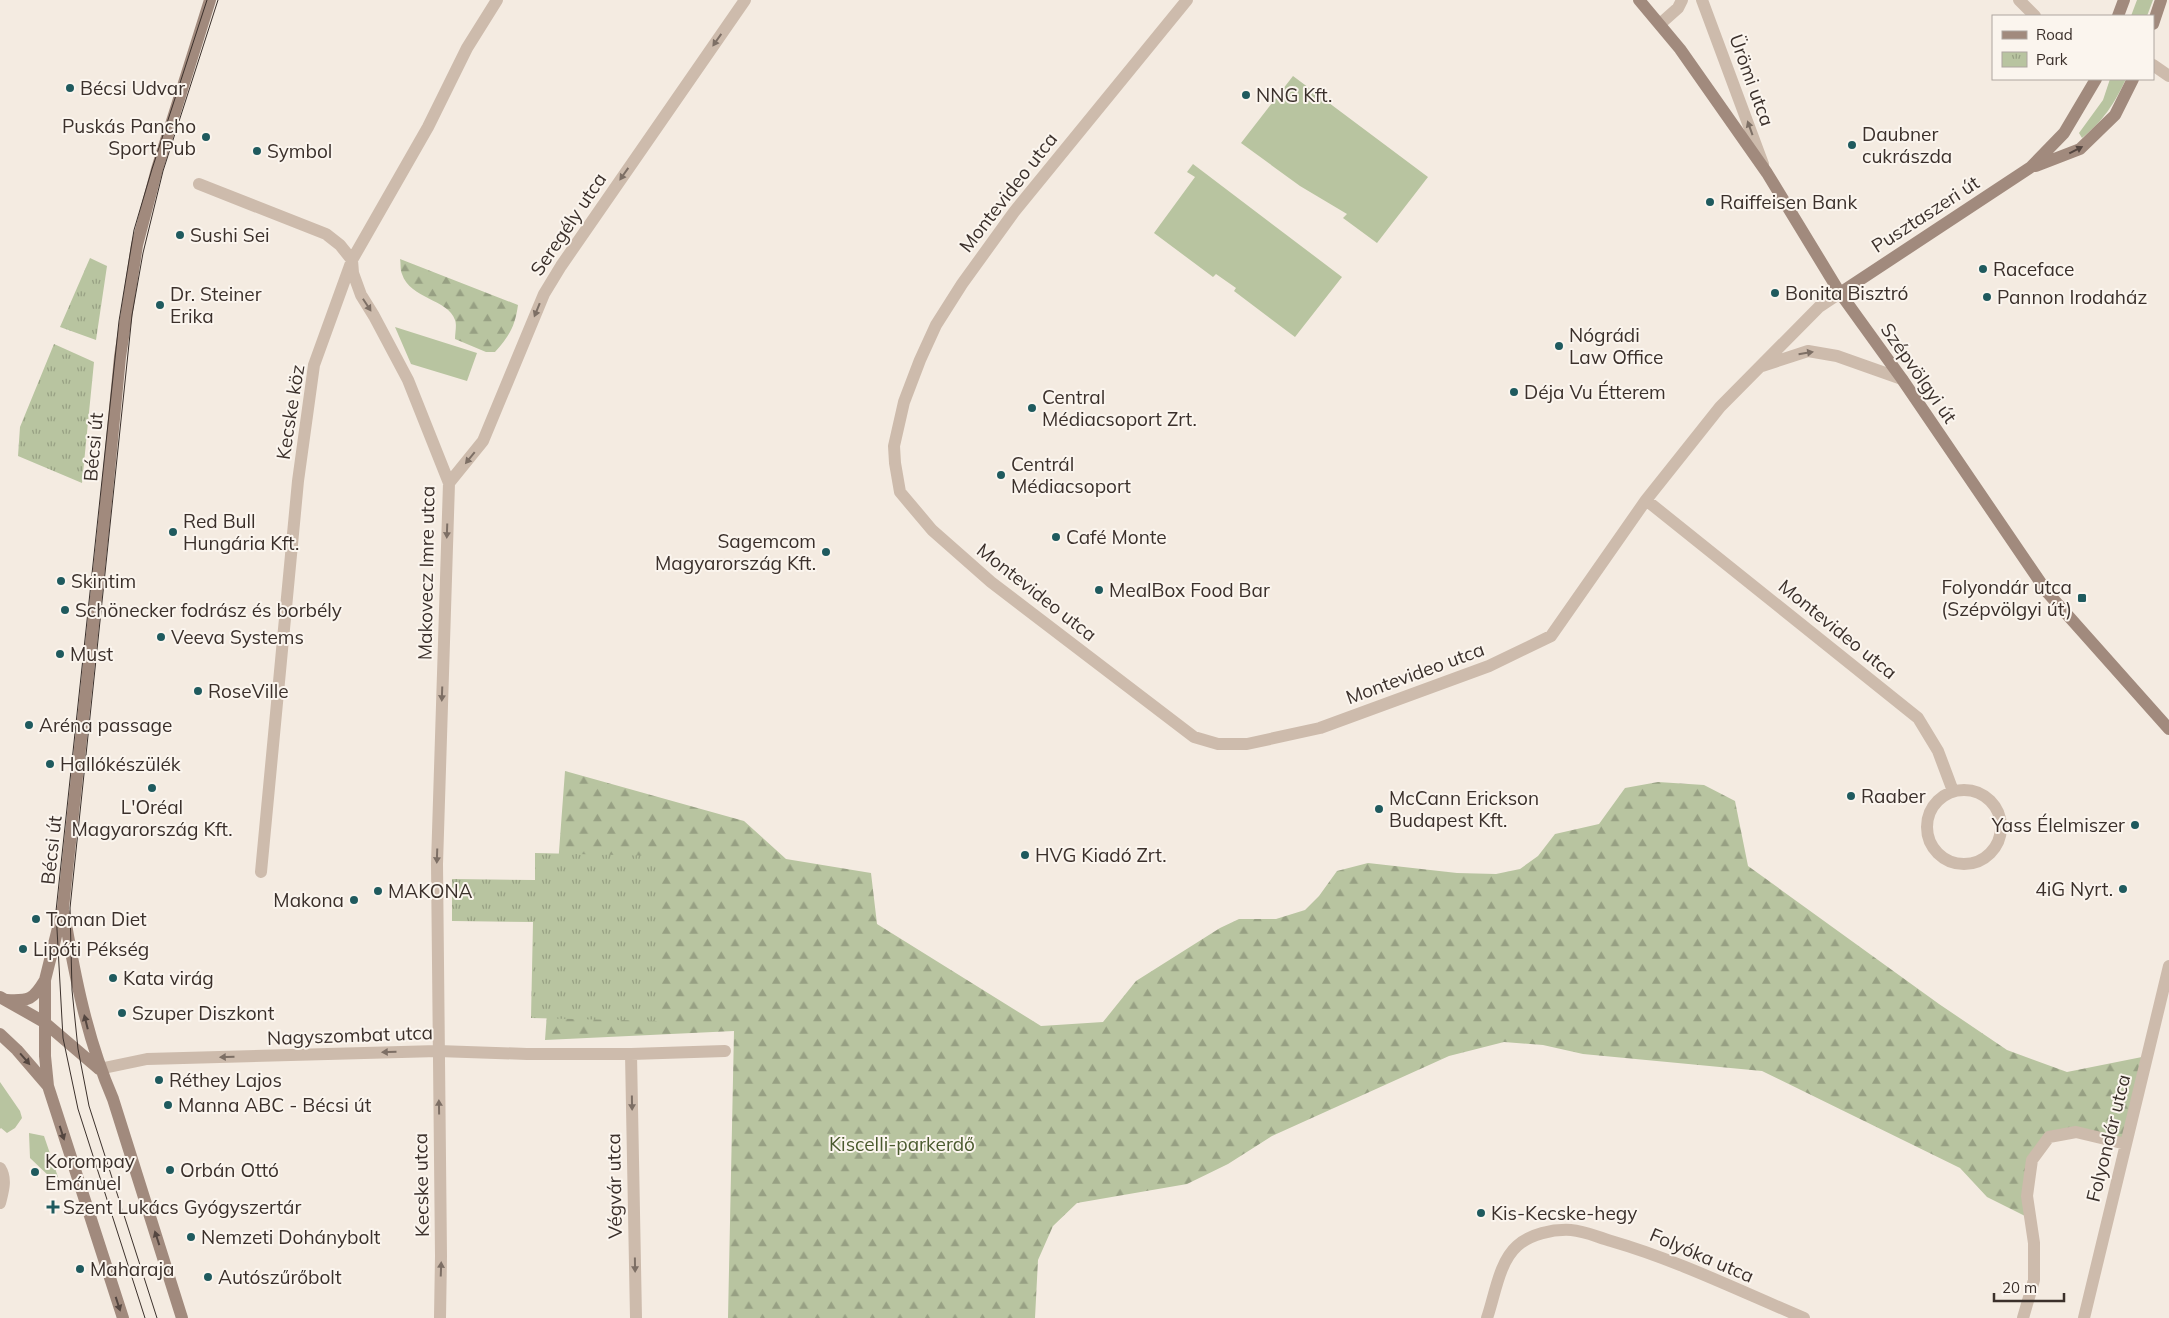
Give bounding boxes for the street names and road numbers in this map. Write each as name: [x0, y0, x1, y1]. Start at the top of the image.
street label: Ürömi utca: [1724, 31, 1780, 129]
street label: Montevideo utca: [954, 127, 1062, 257]
street label: Seregély utca: [525, 168, 611, 280]
street label: Pusztaszeri út: [1867, 170, 1984, 258]
street label: Szépvölgyi út: [1876, 318, 1963, 428]
street label: Kecske köz: [271, 363, 309, 461]
street label: Bécsi út: [78, 411, 108, 483]
street label: Makovecz Imre utca: [412, 486, 440, 660]
street label: Montevideo utca: [972, 538, 1102, 646]
street label: Montevideo utca: [1774, 574, 1902, 684]
street label: Montevideo utca: [1343, 637, 1487, 709]
street label: Bécsi út: [35, 814, 67, 886]
street label: Nagyszombat utca: [267, 1020, 433, 1050]
street label: Folyondár utca: [2081, 1072, 2135, 1204]
street label: Kecske utca: [408, 1133, 434, 1237]
street label: Végvár utca: [601, 1133, 627, 1239]
street label: Folyóka utca: [1646, 1222, 1758, 1288]

